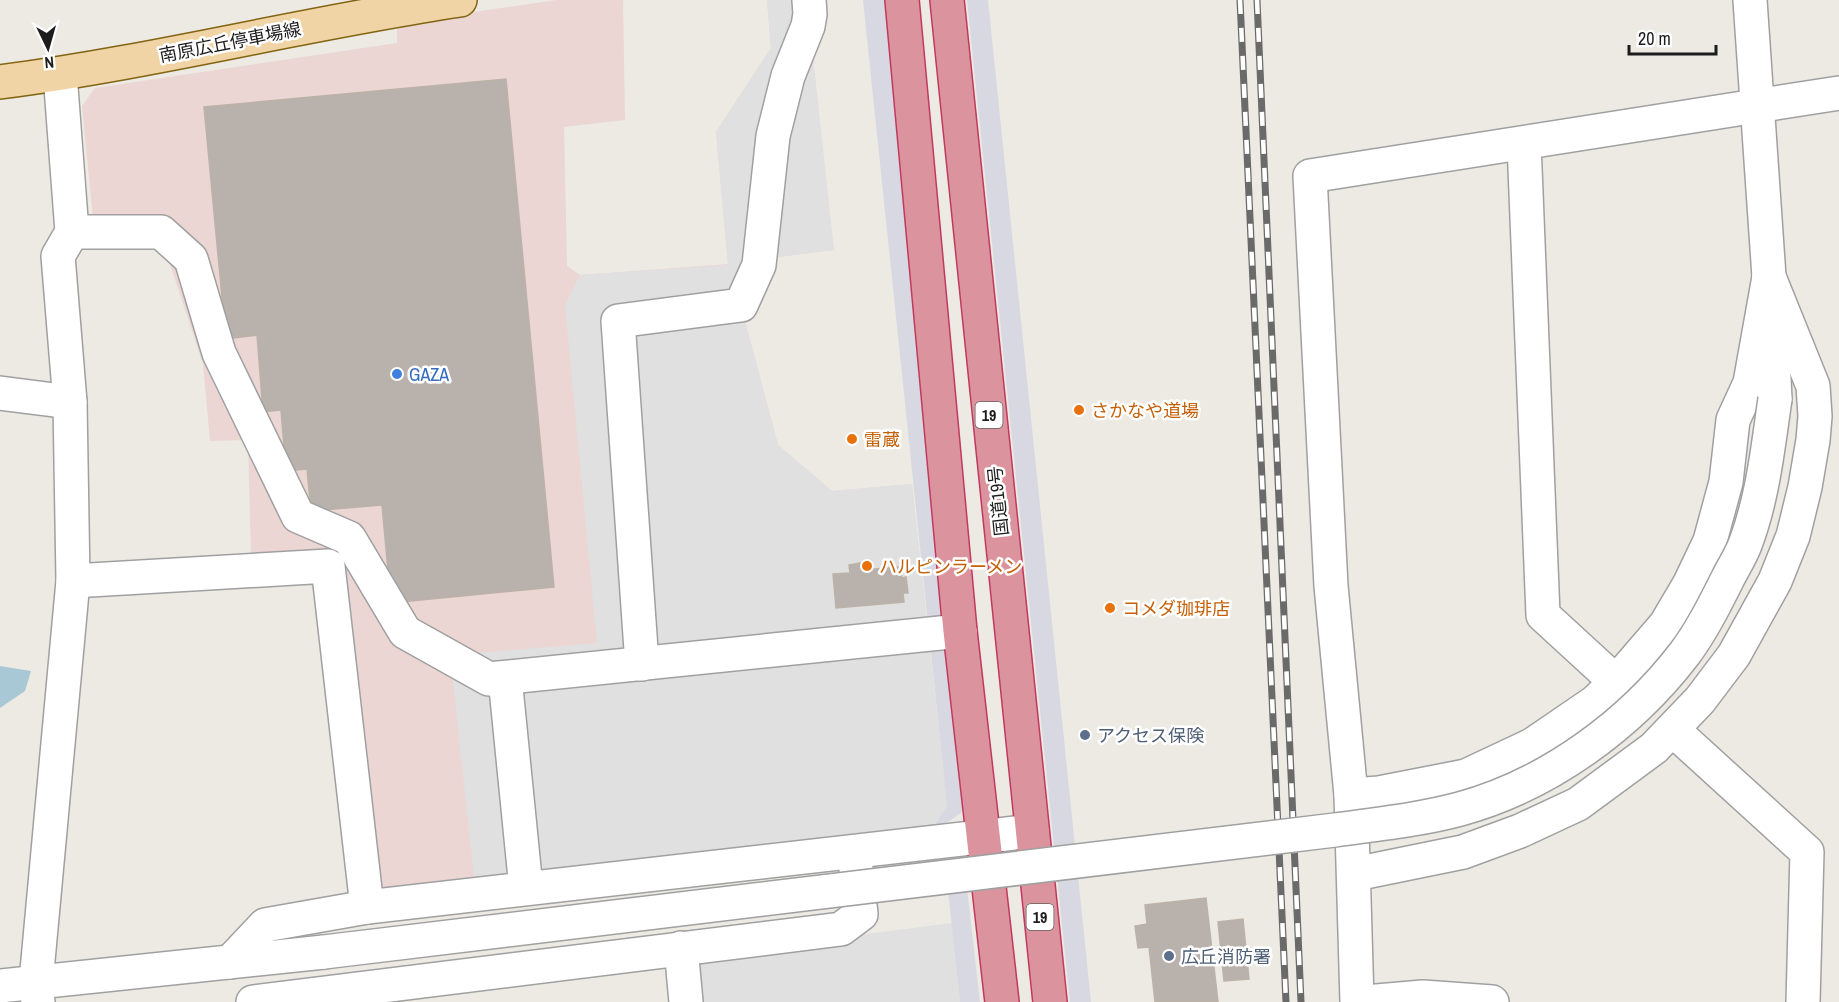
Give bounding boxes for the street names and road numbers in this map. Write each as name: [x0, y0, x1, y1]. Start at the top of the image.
street label: 南原広丘停車場線: [157, 16, 303, 68]
road number: 19: [976, 402, 1002, 428]
street label: 国道19号: [982, 465, 1014, 537]
road number: 19: [1026, 904, 1054, 930]

